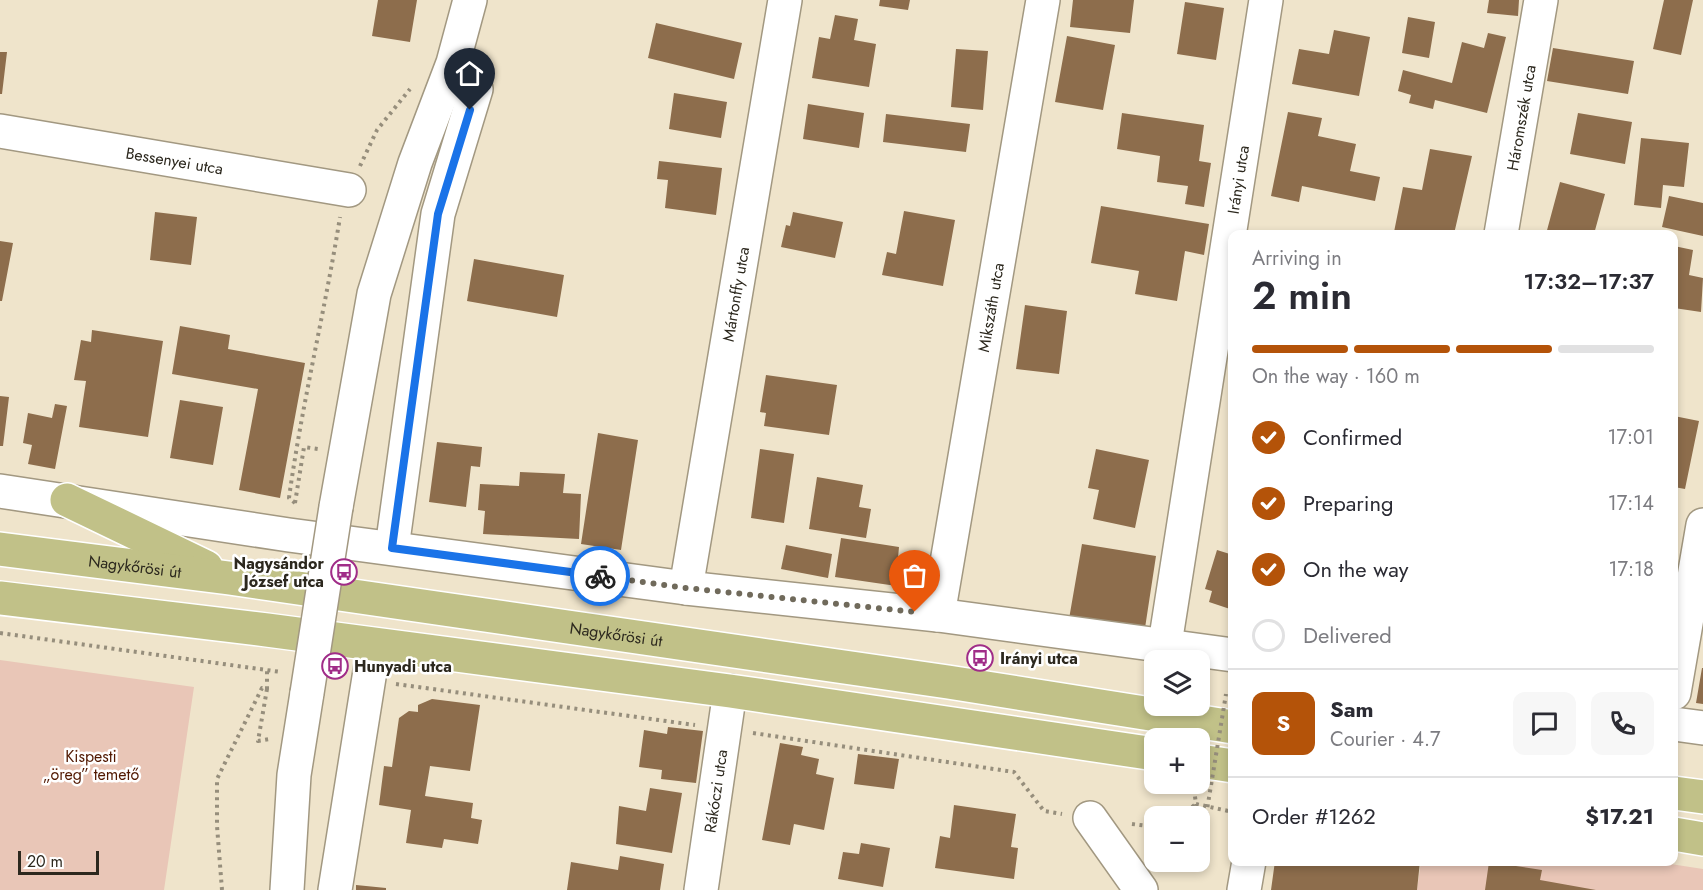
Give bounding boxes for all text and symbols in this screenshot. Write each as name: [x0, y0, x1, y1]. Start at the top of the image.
pin: [444, 48, 495, 110]
icon: home: [453, 57, 486, 90]
street label: Háromszék utca: [1501, 63, 1541, 172]
street label: Bessenyei utca: [124, 141, 225, 180]
street label: Irányi utca: [1221, 144, 1255, 216]
text: Arriving in: [1252, 244, 1342, 273]
street label: Mártonffy utca: [716, 245, 755, 343]
street label: Mikszáth utca: [972, 261, 1009, 354]
text: 17:32–17:37: [1524, 265, 1654, 297]
text: 2 min: [1252, 267, 1352, 324]
text: On the way · 160 m: [1252, 362, 1420, 391]
icon: check: [1252, 421, 1285, 454]
text: Confirmed: [1303, 421, 1402, 453]
text: 17:01: [1608, 423, 1654, 452]
icon: check: [1252, 487, 1285, 520]
text: Preparing: [1303, 487, 1394, 519]
text: 17:14: [1608, 489, 1654, 518]
courier: [570, 546, 630, 606]
street label: Nagykőrösi út: [87, 549, 183, 583]
pin: [889, 550, 940, 612]
place label: Nagysándor József utca: [233, 552, 324, 593]
icon: check: [1252, 553, 1285, 586]
text: On the way: [1303, 553, 1408, 585]
text: 17:18: [1609, 555, 1654, 584]
bus stop icon: Nagysándor József utca: [329, 557, 359, 587]
icon: bag: [898, 559, 931, 592]
icon: bike: [584, 560, 617, 593]
street label: Nagykőrösi út: [568, 616, 664, 652]
text: Delivered: [1303, 619, 1392, 651]
bus stop icon: Irányi utca: [965, 643, 995, 673]
place label: Irányi utca: [1000, 647, 1078, 670]
map controls: [1144, 650, 1210, 872]
button: layers: [1144, 650, 1210, 716]
bus stop icon: Hunyadi utca: [320, 651, 350, 681]
place label: Hunyadi utca: [354, 655, 452, 678]
button: chat: [1513, 692, 1576, 755]
button: phone: [1591, 692, 1654, 755]
text: Sam: [1330, 693, 1374, 725]
text: S: [1277, 707, 1290, 739]
text: Courier · 4.7: [1330, 725, 1441, 754]
button: +: [1144, 728, 1210, 794]
park label: Kispesti „öreg” temető: [43, 745, 139, 786]
street label: Rákóczi utca: [698, 748, 733, 834]
text: Order #1262: [1252, 800, 1376, 832]
text: $17.21: [1585, 800, 1654, 832]
button: −: [1144, 806, 1210, 872]
scale bar: [18, 848, 99, 876]
text: 20 m: [27, 850, 63, 873]

